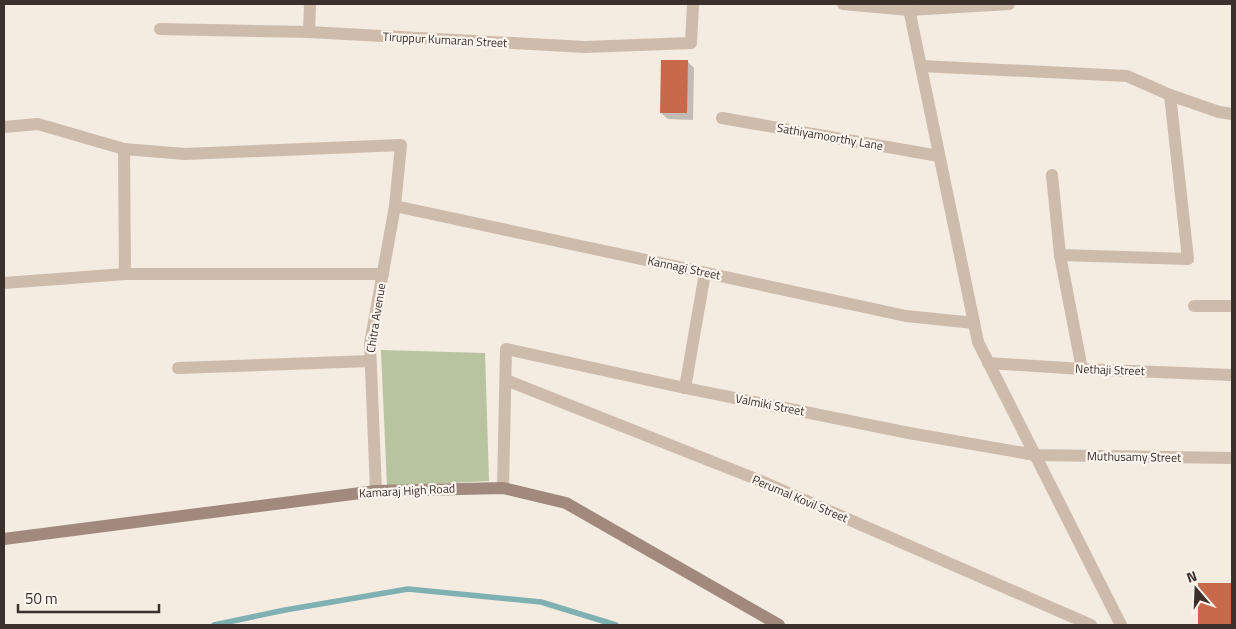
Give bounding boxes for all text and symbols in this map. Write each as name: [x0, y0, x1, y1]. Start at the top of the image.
street label: Tiruppur Kumaran Street: [382, 27, 508, 52]
street label: Sathiyamoorthy Lane: [775, 118, 885, 155]
street label: Kannagi Street: [646, 251, 723, 285]
street label: Chitra Avenue: [361, 282, 390, 354]
street label: Nethaji Street: [1075, 359, 1146, 380]
street label: Valmiki Street: [734, 388, 807, 421]
street label: Muthusamy Street: [1087, 446, 1182, 467]
street label: Perumal Kovil Street: [749, 470, 852, 528]
street label: Kamaraj High Road: [358, 478, 456, 503]
north arrow: [1171, 564, 1221, 614]
text: N: [1184, 565, 1200, 588]
scale bar: [18, 582, 159, 614]
text: 50 m: [25, 587, 58, 610]

